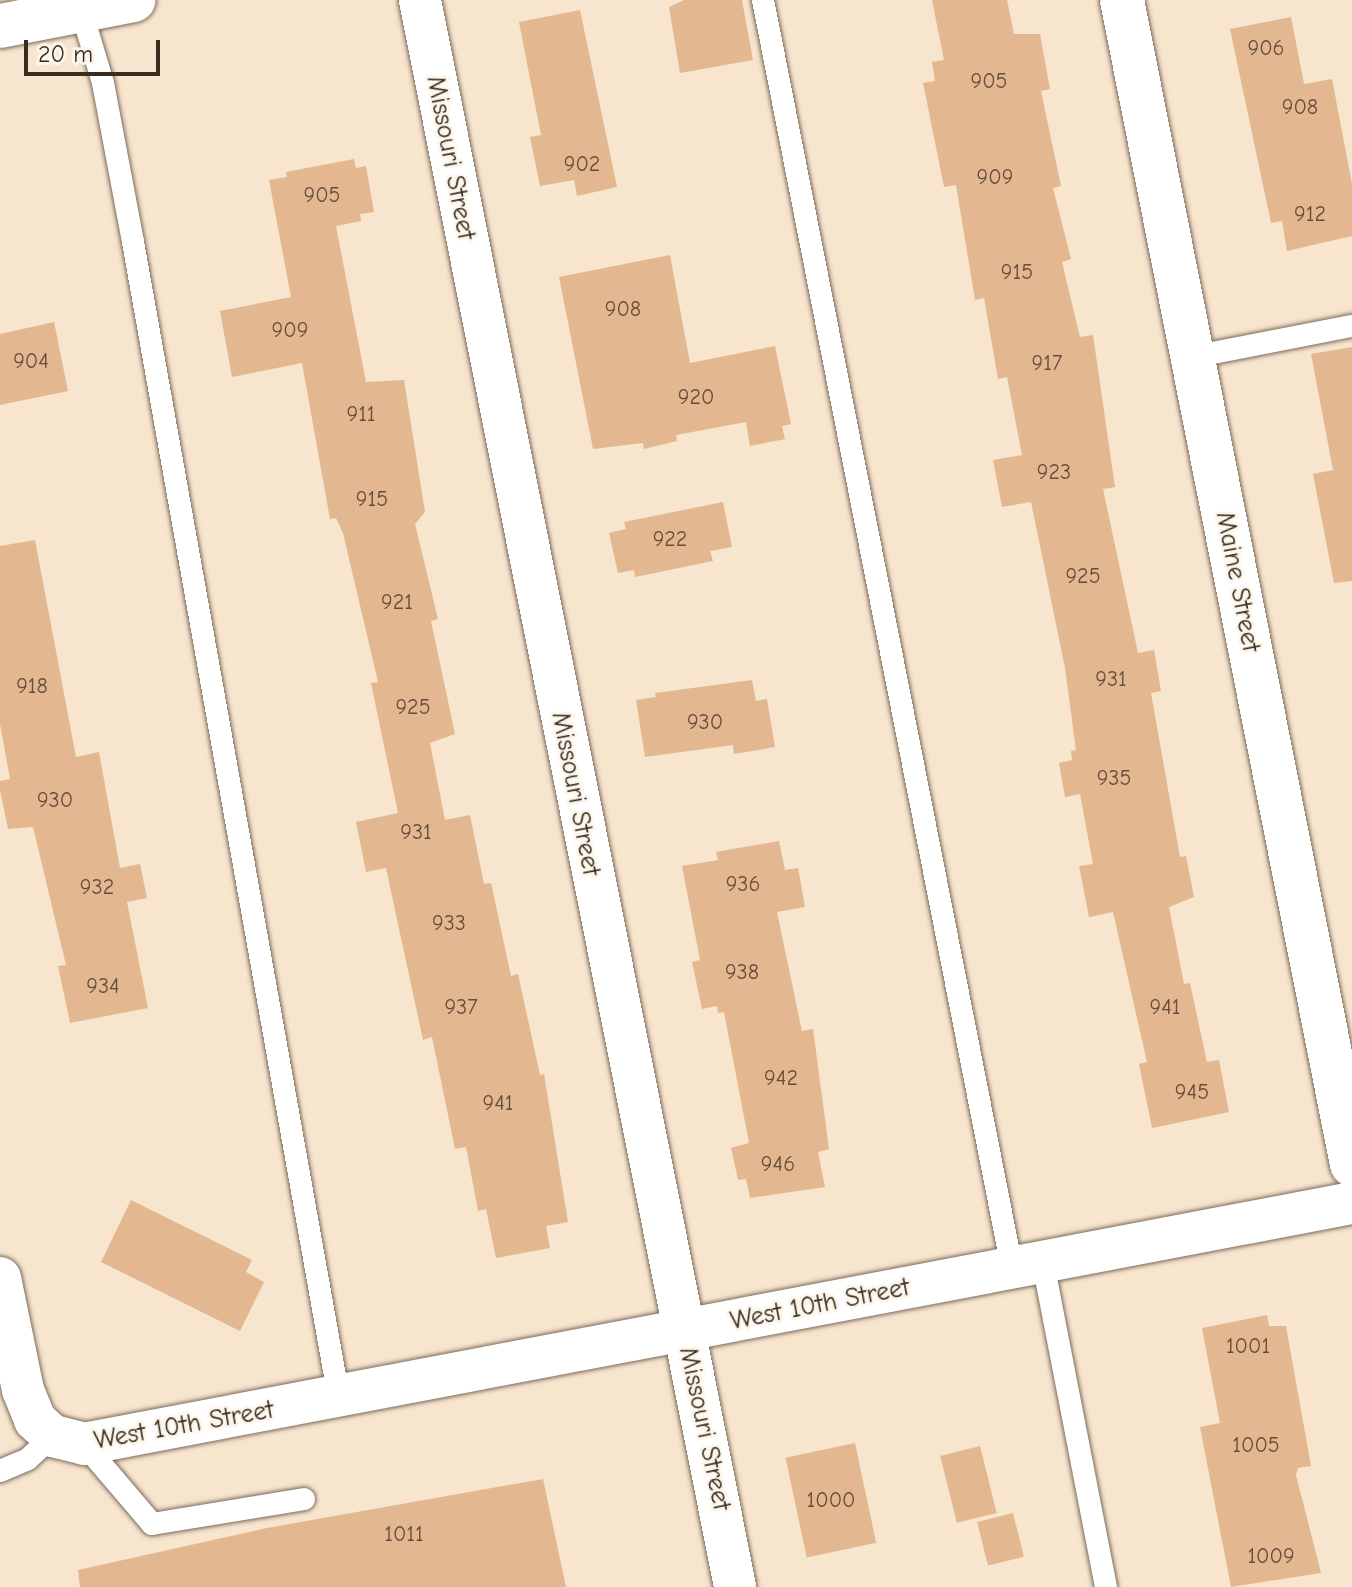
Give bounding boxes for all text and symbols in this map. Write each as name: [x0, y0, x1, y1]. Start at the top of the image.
scale bar: [28, 24, 164, 74]
house number: 906: [1247, 36, 1285, 62]
text: 20 m: [38, 40, 93, 68]
house number: 905: [970, 69, 1008, 95]
street label: Missouri Street: [419, 73, 481, 243]
house number: 908: [1282, 95, 1318, 121]
house number: 902: [564, 152, 600, 178]
house number: 909: [977, 165, 1013, 191]
house number: 905: [303, 183, 341, 209]
house number: 912: [1294, 202, 1326, 228]
house number: 915: [1001, 260, 1033, 286]
house number: 908: [605, 297, 641, 323]
house number: 909: [272, 318, 308, 344]
house number: 904: [13, 349, 49, 375]
house number: 917: [1032, 351, 1062, 377]
house number: 920: [678, 385, 714, 411]
house number: 911: [346, 402, 376, 428]
house number: 923: [1037, 460, 1071, 486]
house number: 915: [356, 487, 388, 513]
street label: Maine Street: [1208, 509, 1266, 655]
house number: 922: [653, 527, 687, 553]
house number: 925: [1065, 564, 1101, 590]
house number: 921: [381, 590, 413, 616]
house number: 931: [1095, 667, 1127, 693]
house number: 918: [16, 674, 48, 700]
house number: 925: [395, 695, 431, 721]
street label: Missouri Street: [544, 709, 606, 879]
house number: 930: [687, 710, 723, 736]
house number: 935: [1097, 766, 1131, 792]
house number: 930: [37, 788, 73, 814]
house number: 931: [400, 820, 432, 846]
house number: 936: [726, 872, 760, 898]
house number: 932: [80, 875, 114, 901]
house number: 933: [432, 911, 466, 937]
house number: 938: [725, 960, 759, 986]
house number: 934: [86, 974, 120, 1000]
house number: 937: [444, 995, 478, 1021]
house number: 941: [1149, 995, 1181, 1021]
house number: 942: [764, 1066, 798, 1092]
house number: 945: [1175, 1080, 1209, 1106]
house number: 941: [482, 1091, 514, 1117]
house number: 946: [761, 1152, 795, 1178]
street label: West 10th Street: [728, 1272, 912, 1338]
house number: 1001: [1226, 1334, 1270, 1360]
street label: Missouri Street: [671, 1344, 737, 1514]
street label: West 10th Street: [92, 1395, 276, 1457]
house number: 1005: [1232, 1433, 1280, 1459]
house number: 1000: [807, 1488, 855, 1514]
house number: 1011: [384, 1522, 424, 1548]
house number: 1009: [1247, 1544, 1295, 1570]

